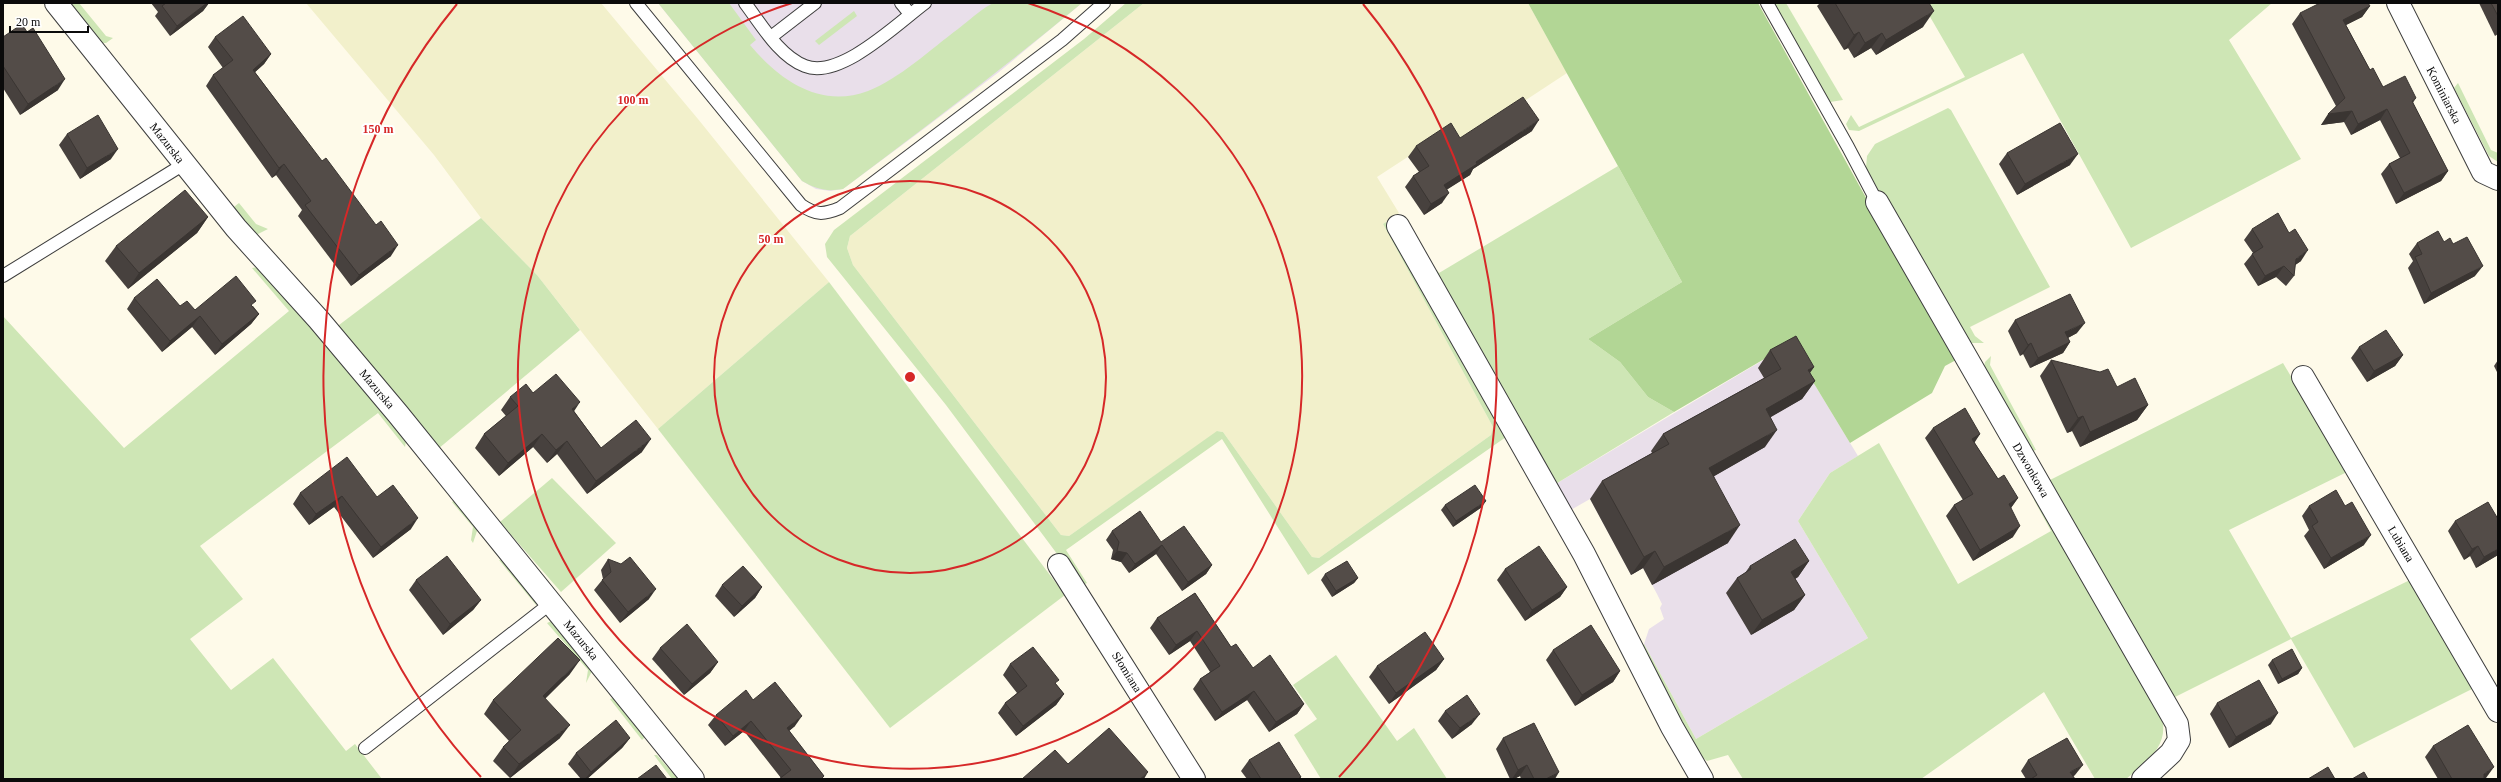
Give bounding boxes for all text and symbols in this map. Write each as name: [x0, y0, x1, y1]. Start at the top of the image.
scale bar: [10, 8, 88, 34]
text: 20 m: [16, 15, 41, 29]
street label: Kominiarska: [2424, 64, 2465, 126]
text: 100 m: [618, 93, 649, 107]
street label: Mazurska: [147, 120, 187, 166]
text: 150 m: [363, 122, 394, 136]
text: 50 m: [759, 232, 784, 246]
street label: Mazurska: [356, 366, 398, 412]
centre of rings: [903, 370, 917, 384]
street label: Dzwonkowa: [2010, 440, 2053, 500]
street label: Lubiana: [2385, 524, 2417, 565]
street label: Mazurska: [561, 617, 602, 663]
street label: Słomiana: [1109, 649, 1145, 696]

